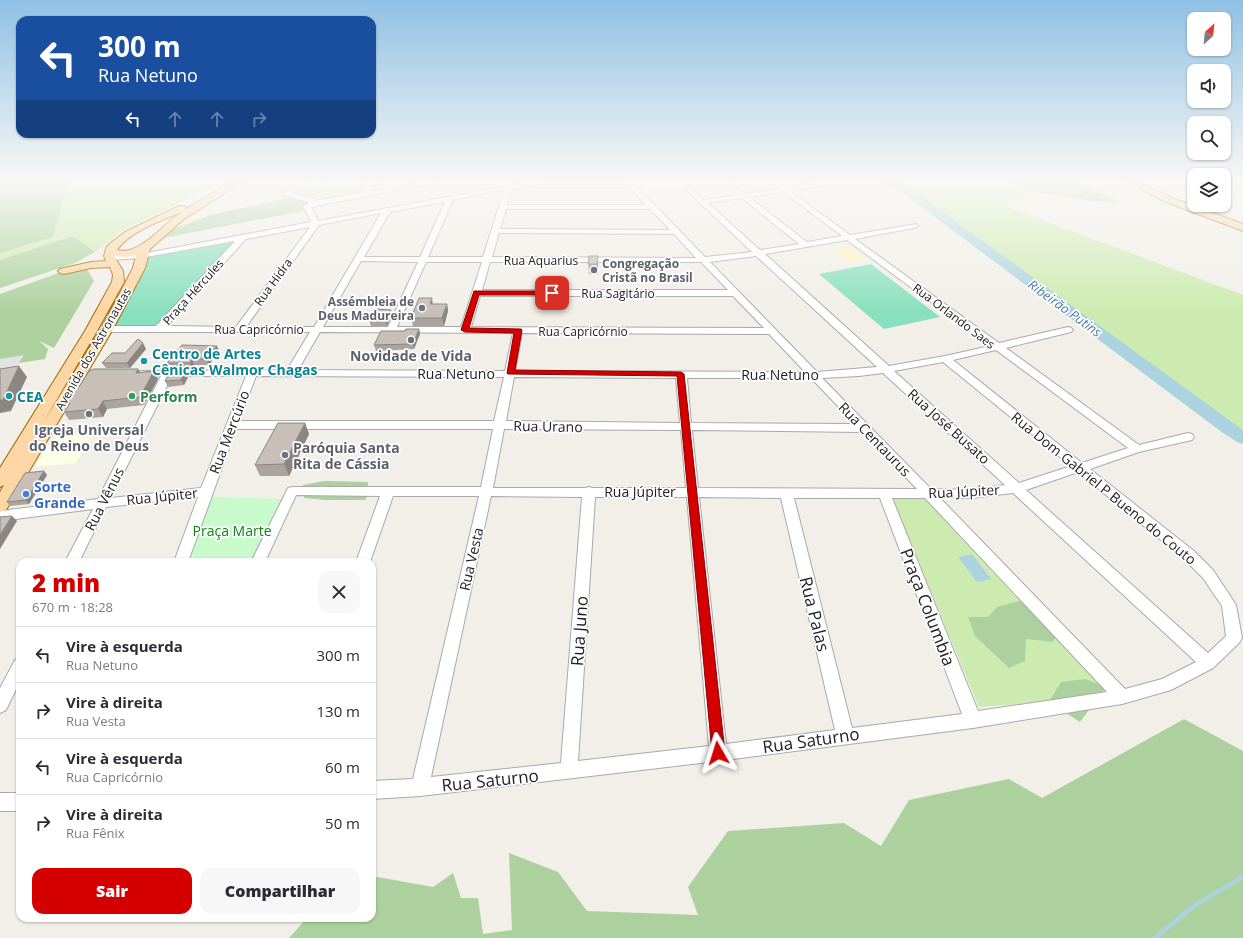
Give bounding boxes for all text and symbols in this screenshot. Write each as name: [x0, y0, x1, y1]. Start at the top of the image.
north arrow: [1187, 12, 1231, 56]
map controls: [1187, 12, 1231, 212]
text: 300 m: [98, 27, 181, 65]
icon: left: [32, 32, 84, 84]
text: Rua Netuno: [98, 63, 198, 87]
button: sound: [1187, 64, 1231, 108]
icon: left: [122, 108, 144, 130]
icon: ahead: [164, 108, 186, 130]
icon: ahead: [206, 108, 228, 130]
icon: right: [248, 108, 270, 130]
button: search: [1187, 116, 1231, 160]
button: layers: [1187, 168, 1231, 212]
street label: Rua Aquarius: [504, 252, 579, 269]
street label: Praça Hércules: [159, 255, 227, 329]
street label: Rua Hidra: [250, 255, 296, 309]
place label: Congregação Cristã no Brasil: [602, 255, 693, 286]
marker: Congregação Cristã no Brasil: [589, 265, 599, 275]
water label: Ribeirão Putins: [1025, 275, 1106, 341]
pin: [535, 276, 569, 310]
street label: Rua Orlando Saes: [909, 279, 999, 353]
icon: arrive: [541, 282, 563, 304]
street label: Avenida dos Astronautas: [51, 284, 135, 413]
street label: Rua Sagitário: [581, 285, 655, 302]
place label: Assémbleia de Deus Madureira: [318, 293, 414, 324]
marker: Assémbleia de Deus Madureira: [417, 303, 427, 313]
street label: Rua Capricórnio: [214, 321, 304, 338]
street label: Rua Capricórnio: [538, 323, 628, 340]
marker: Novidade de Vida: [406, 335, 416, 345]
place label: Centro de Artes Cênicas Walmor Chagas: [152, 344, 318, 379]
place label: Novidade de Vida: [350, 346, 472, 365]
marker: Centro de Artes Cênicas Walmor Chagas: [139, 356, 149, 366]
street label: Rua Netuno: [417, 364, 495, 383]
street label: Rua Netuno: [741, 365, 819, 384]
street label: Rua José Busato: [904, 384, 994, 468]
place label: CEA: [17, 387, 44, 406]
place label: Perform: [140, 387, 198, 406]
street label: Rua Mercúrio: [204, 388, 254, 476]
marker: CEA: [4, 391, 14, 401]
marker: Perform: [127, 391, 137, 401]
street label: Rua Centaurus: [835, 398, 915, 480]
street label: Rua Dom Gabriel P Bueno do Couto: [1008, 407, 1200, 569]
marker: Igreja Universal do Reino de Deus: [84, 409, 94, 419]
street label: Rua Urano: [513, 416, 583, 436]
place label: Igreja Universal do Reino de Deus: [29, 420, 149, 455]
place label: Paróquia Santa Rita de Cássia: [293, 438, 400, 473]
marker: Paróquia Santa Rita de Cássia: [280, 450, 290, 460]
street label: Rua Vênus: [80, 464, 128, 534]
place label: Sorte Grande: [34, 477, 85, 512]
street label: Rua Júpiter: [928, 480, 1001, 502]
street label: Rua Júpiter: [604, 482, 676, 501]
street label: Rua Júpiter: [125, 483, 199, 509]
marker: Sorte Grande: [21, 489, 31, 499]
park label: Praça Marte: [193, 521, 272, 540]
street label: Rua Vesta: [455, 526, 487, 592]
street label: Praça Columbia: [895, 545, 961, 669]
text: 2 min: [32, 566, 100, 599]
button: close: [318, 571, 360, 613]
street label: Rua Palas: [795, 574, 835, 654]
street label: Rua Juno: [565, 595, 593, 667]
text: 670 m · 18:28: [32, 598, 113, 616]
text: Vire à esquerda: [66, 636, 183, 656]
icon: left: [32, 644, 54, 666]
text: 300 m: [316, 645, 360, 665]
text: Rua Netuno: [66, 656, 138, 674]
text: Vire à direita: [66, 692, 163, 712]
icon: right: [32, 700, 54, 722]
text: 130 m: [316, 701, 360, 721]
text: Rua Vesta: [66, 712, 126, 730]
street label: Rua Saturno: [761, 722, 861, 758]
position arrow: [697, 732, 739, 774]
text: Vire à esquerda: [66, 748, 183, 768]
icon: left: [32, 756, 54, 778]
text: 60 m: [325, 757, 360, 777]
street label: Rua Saturno: [440, 763, 540, 797]
text: Rua Capricórnio: [66, 768, 163, 786]
text: Vire à direita: [66, 804, 163, 824]
icon: right: [32, 812, 54, 834]
text: 50 m: [325, 813, 360, 833]
text: Rua Fênix: [66, 824, 125, 842]
button: Sair: [32, 868, 192, 914]
button: Compartilhar: [200, 868, 360, 914]

